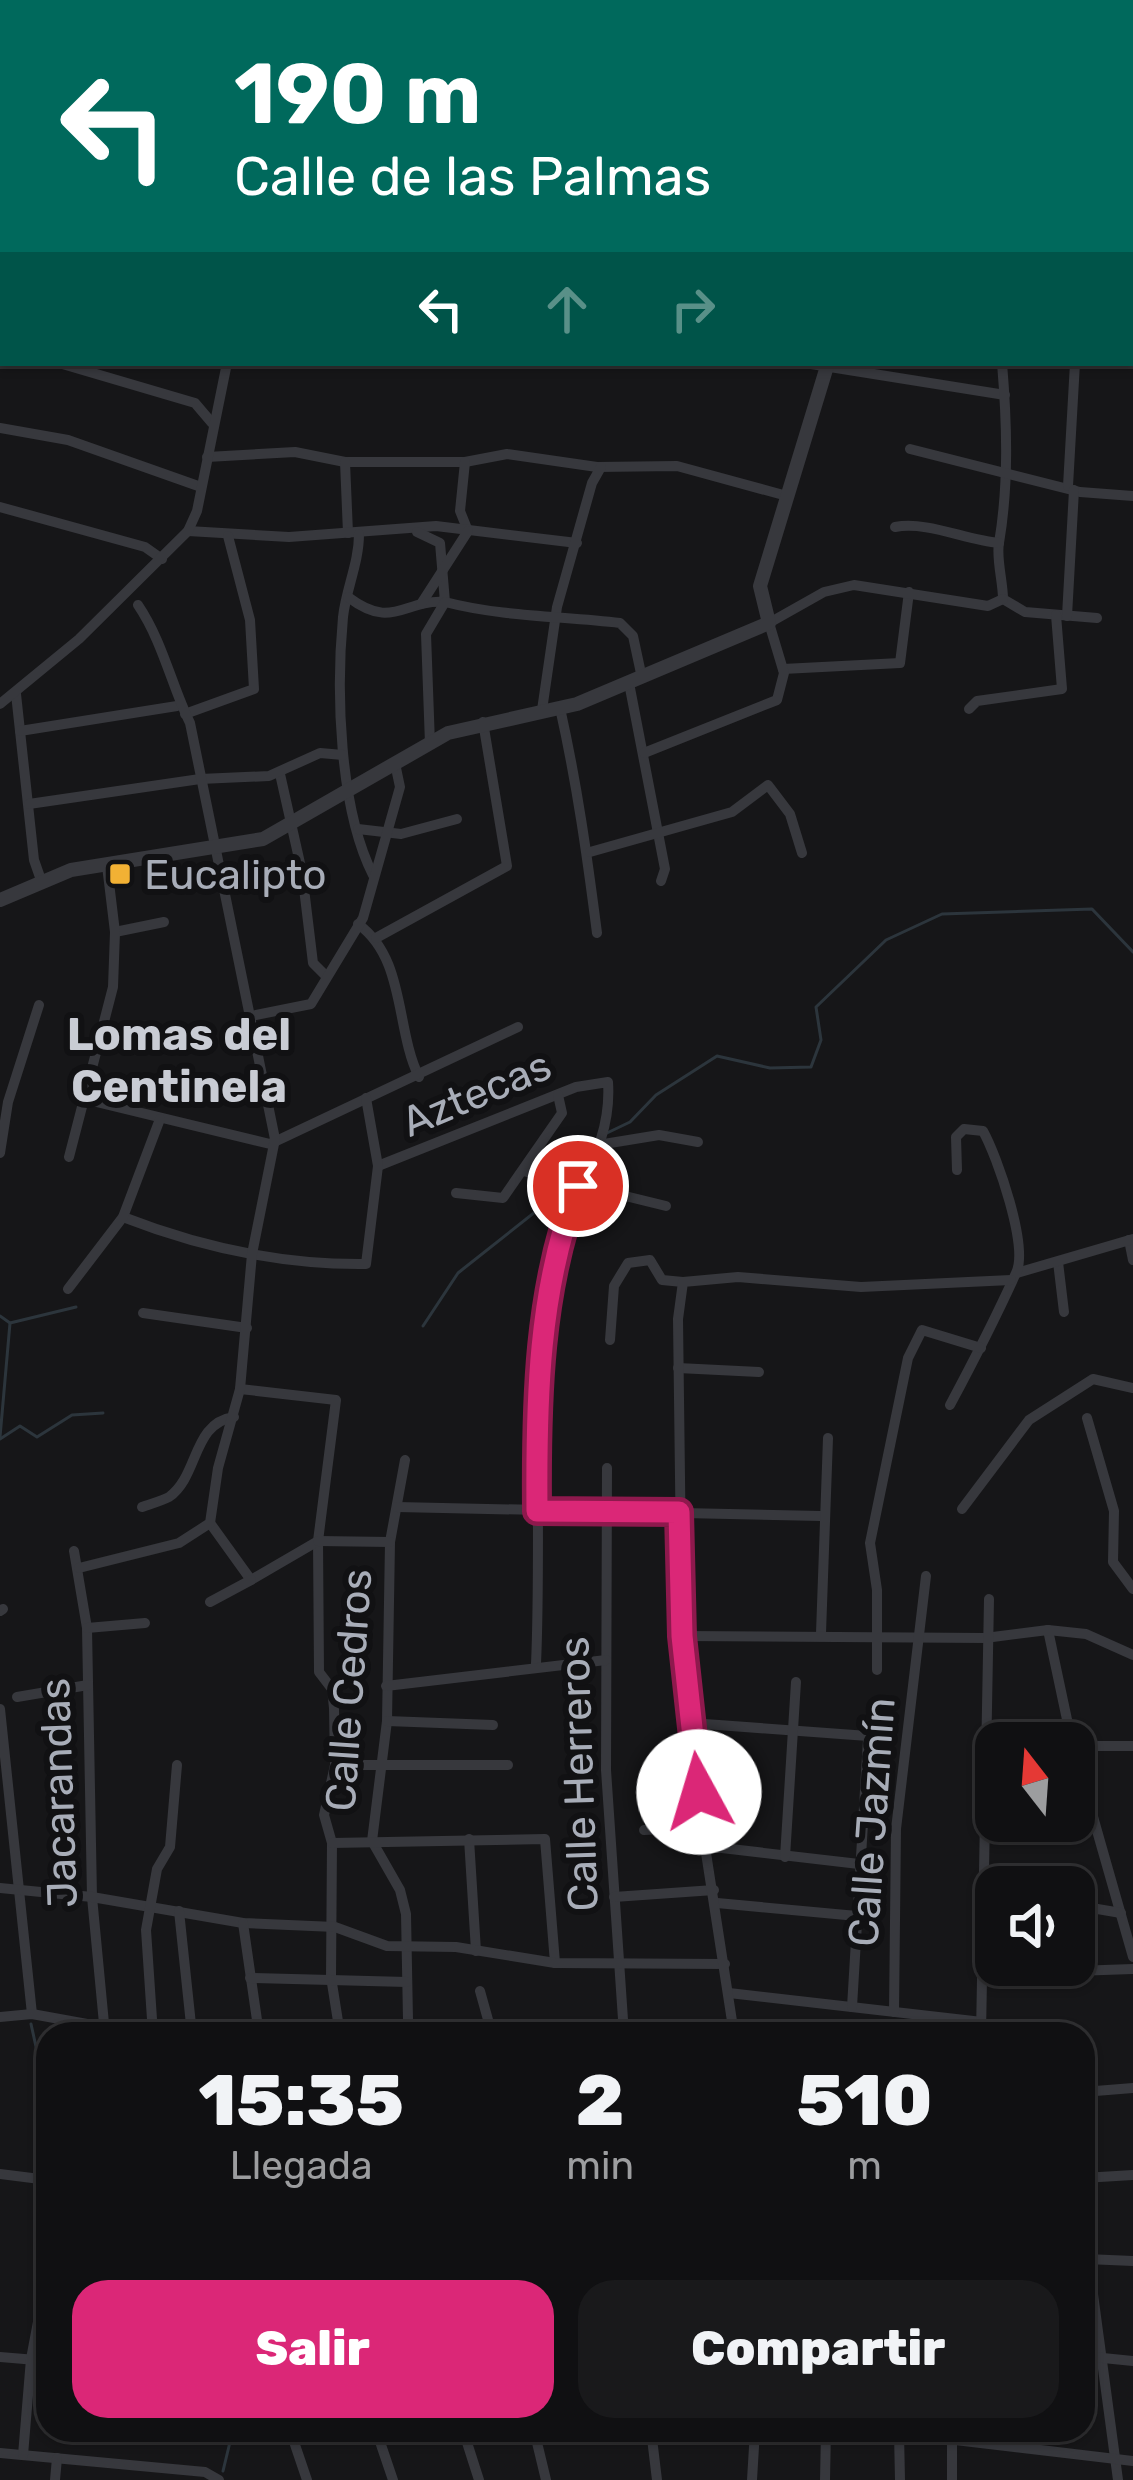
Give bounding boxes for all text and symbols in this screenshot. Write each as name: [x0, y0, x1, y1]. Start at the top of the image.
text: 190 m: [234, 44, 482, 144]
icon: left: [36, 48, 192, 204]
text: Calle de las Palmas: [234, 145, 711, 209]
icon: left: [408, 276, 474, 342]
icon: ahead: [534, 276, 600, 342]
icon: right: [660, 276, 726, 342]
place label: Eucalipto: [144, 850, 327, 900]
marker: Eucalipto: [107, 861, 133, 887]
district label: Lomas del Centinela: [67, 1008, 291, 1113]
street label: Aztecas: [394, 1040, 559, 1148]
pin: [527, 1135, 629, 1237]
icon: arrive: [545, 1153, 611, 1219]
street label: Calle Cedros: [316, 1567, 382, 1813]
street label: Calle Herreros: [549, 1636, 609, 1912]
street label: Jacarandas: [30, 1677, 88, 1909]
street label: Calle Jazmín: [838, 1696, 906, 1948]
north arrow: [975, 1722, 1095, 1842]
map controls: [975, 1722, 1095, 1986]
position arrow: [636, 1729, 762, 1855]
button: sound: [975, 1866, 1095, 1986]
text: 15:35: [198, 2058, 404, 2143]
text: 2: [576, 2058, 625, 2143]
text: 510: [796, 2058, 933, 2143]
text: Llegada: [230, 2143, 373, 2189]
text: min: [566, 2143, 634, 2189]
text: m: [847, 2143, 882, 2189]
button: Salir: [72, 2280, 554, 2418]
button: Compartir: [578, 2280, 1059, 2418]

